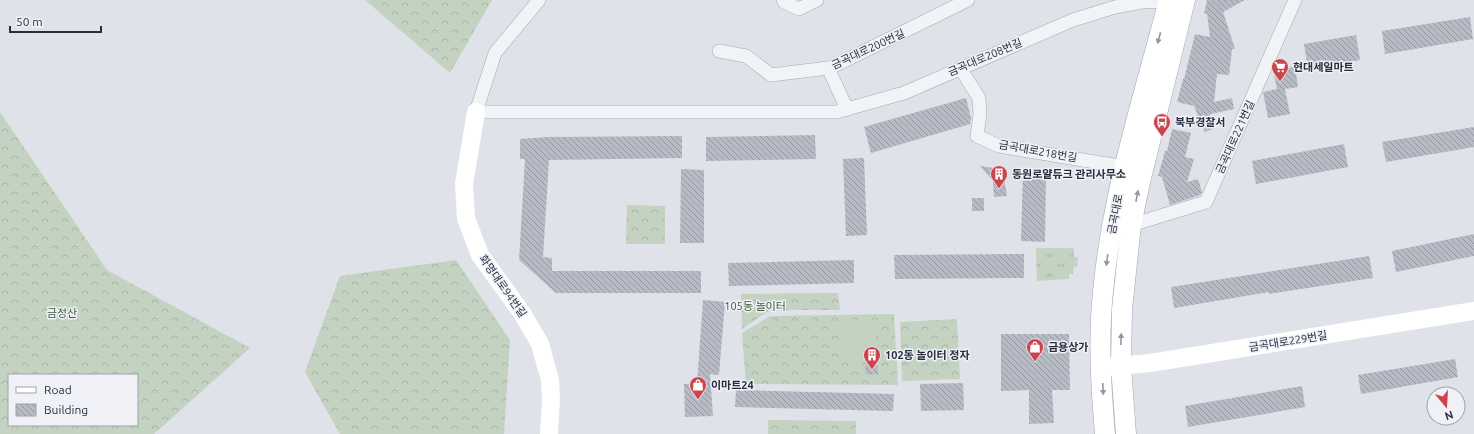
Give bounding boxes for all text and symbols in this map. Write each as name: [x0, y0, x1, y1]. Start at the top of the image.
scale bar: [10, 8, 101, 34]
text: 50 m: [16, 15, 43, 28]
street label: 금곡대로200번길: [830, 27, 906, 71]
one-way arrow: [1156, 32, 1162, 44]
street label: 금곡대로208번길: [946, 36, 1024, 78]
supermarket icon: 현대세일마트: [1270, 57, 1290, 82]
place label: 현대세일마트: [1293, 61, 1354, 73]
street label: 금곡대로221번길: [1213, 98, 1257, 176]
bus stop icon: 북부경찰서: [1152, 112, 1172, 137]
place label: 북부경찰서: [1175, 116, 1226, 128]
street label: 금곡대로218번길: [998, 138, 1078, 164]
building icon: 동원로얄듀크 관리사무소: [989, 164, 1009, 189]
place label: 동원로얄듀크 관리사무소: [1012, 168, 1126, 180]
one-way arrow: [1134, 190, 1140, 202]
street label: 금곡대로: [1105, 193, 1125, 235]
street label: 화명대로94번길: [477, 253, 529, 319]
one-way arrow: [1104, 253, 1110, 266]
park label: 105동 놀이터: [724, 300, 786, 312]
park label: 금정산: [47, 307, 77, 319]
street label: 금곡대로229번길: [1248, 329, 1328, 353]
one-way arrow: [1118, 332, 1124, 345]
shop icon: 금용상가: [1025, 337, 1045, 362]
place label: 금용상가: [1048, 341, 1088, 353]
building icon: 102동 놀이터 정자: [862, 345, 882, 370]
place label: 102동 놀이터 정자: [885, 349, 970, 361]
legend: [8, 374, 138, 426]
shop icon: 이마트24: [688, 375, 708, 400]
place label: 이마트24: [711, 379, 754, 391]
text: Road: [44, 383, 72, 396]
one-way arrow: [1099, 383, 1106, 395]
north arrow: [1426, 386, 1466, 426]
text: Building: [44, 403, 88, 416]
text: N: [1443, 409, 1455, 422]

